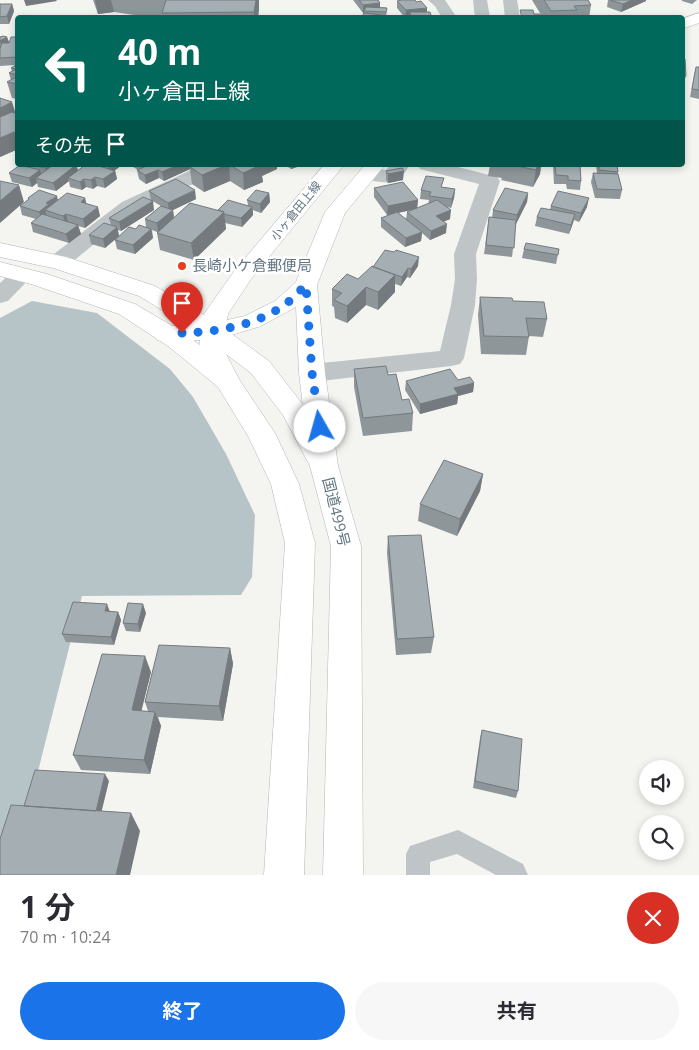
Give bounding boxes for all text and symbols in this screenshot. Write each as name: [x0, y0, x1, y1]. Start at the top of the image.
text: 40 m: [118, 28, 201, 75]
icon: left: [35, 35, 100, 100]
text: 小ヶ倉田上線: [118, 75, 250, 105]
icon: arrive: [102, 130, 130, 158]
text: その先: [35, 132, 92, 158]
street label: 小ヶ倉田上線: [266, 177, 325, 244]
place label: 長崎小ケ倉郵便局: [192, 255, 312, 275]
marker: 長崎小ケ倉郵便局: [176, 260, 188, 272]
pin: [161, 282, 203, 333]
icon: arrive: [168, 289, 196, 317]
position arrow: [293, 400, 345, 452]
street label: 国道499号: [319, 475, 355, 548]
map controls: [639, 760, 684, 860]
button: sound: [639, 760, 684, 805]
button: search: [639, 815, 684, 860]
text: 1 分: [20, 886, 75, 927]
button: close: [627, 892, 679, 944]
text: 70 m · 10:24: [20, 926, 111, 948]
button: 終了: [20, 982, 345, 1040]
button: 共有: [355, 982, 679, 1040]

